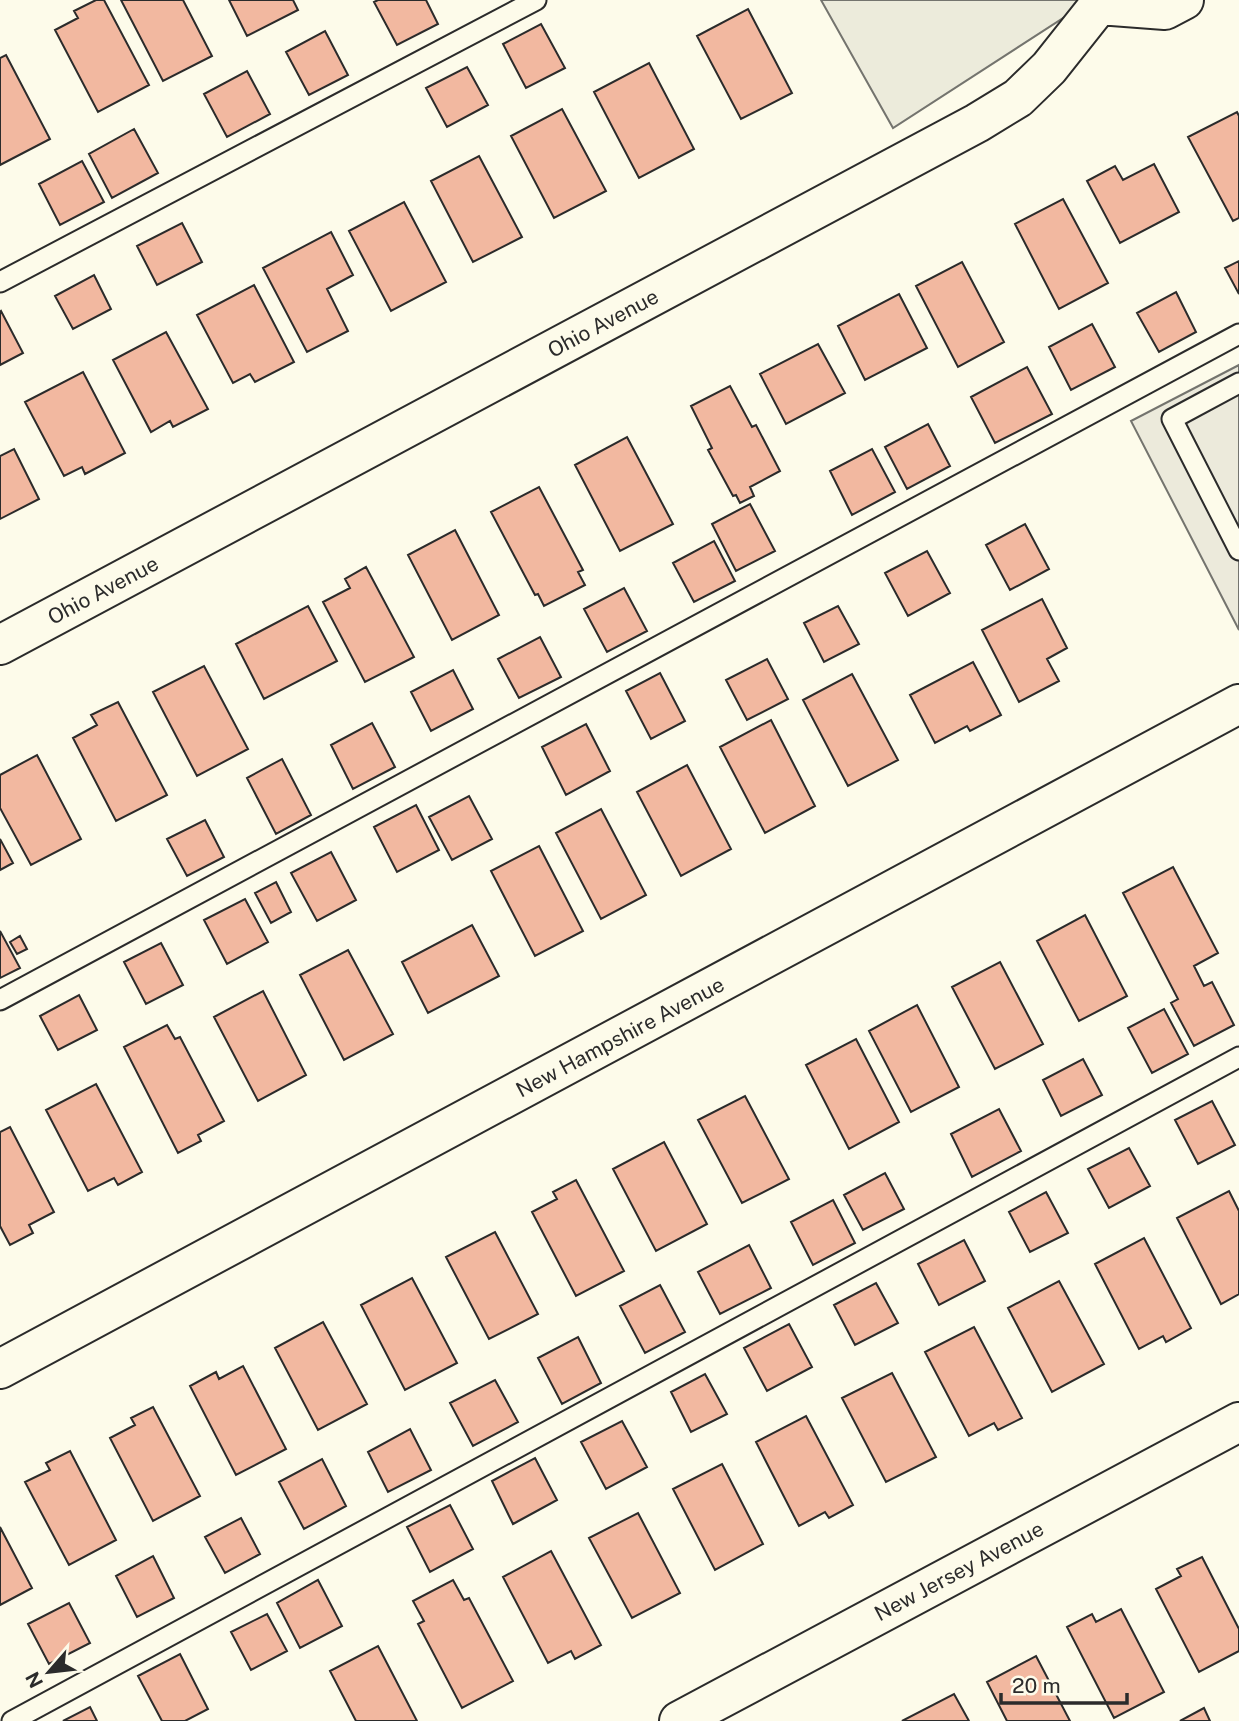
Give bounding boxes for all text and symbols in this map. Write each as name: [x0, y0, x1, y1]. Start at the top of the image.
street label: Ohio Avenue: [543, 283, 663, 363]
street label: Ohio Avenue: [43, 550, 163, 630]
street label: New Hampshire Avenue: [512, 971, 728, 1103]
street label: New Jersey Avenue: [870, 1516, 1048, 1626]
north arrow: [14, 1637, 84, 1707]
scale bar: [1001, 1662, 1127, 1706]
text: N: [21, 1668, 47, 1692]
text: 20 m: [1012, 1673, 1061, 1698]

